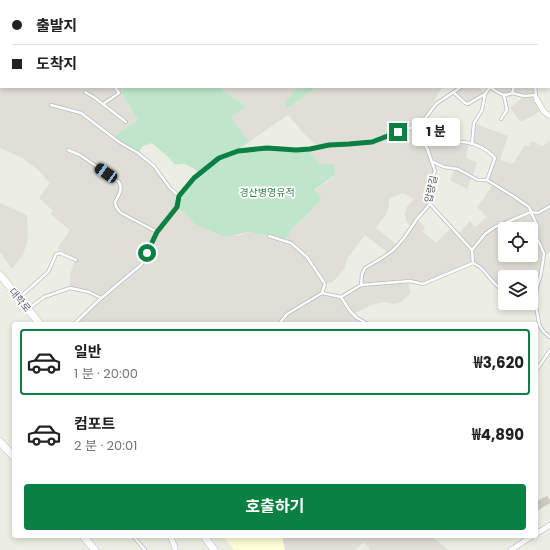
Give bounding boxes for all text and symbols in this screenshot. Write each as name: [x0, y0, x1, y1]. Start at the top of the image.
text: 출발지: [36, 15, 77, 36]
text: 도착지: [36, 53, 77, 74]
callout: 1 분: [412, 118, 460, 146]
text: 1 분: [426, 122, 446, 141]
route end: [389, 123, 407, 141]
car: [93, 161, 119, 185]
street label: 압량길: [421, 174, 441, 204]
park label: 경산병영유적: [239, 185, 295, 200]
map controls: [498, 222, 538, 310]
button: locate: [498, 222, 538, 262]
route start: [138, 244, 156, 262]
button: layers: [498, 270, 538, 310]
street label: 대학로: [5, 285, 35, 315]
text: 일반: [74, 341, 102, 362]
icon: car: [26, 344, 62, 380]
text: ₩3,620: [474, 352, 524, 373]
text: 1 분 · 20:00: [74, 364, 138, 383]
text: 컴포트: [74, 413, 115, 434]
icon: car: [26, 416, 62, 452]
text: ₩4,890: [472, 424, 524, 445]
text: 2 분 · 20:01: [74, 436, 137, 455]
button: 호출하기: [24, 484, 526, 530]

